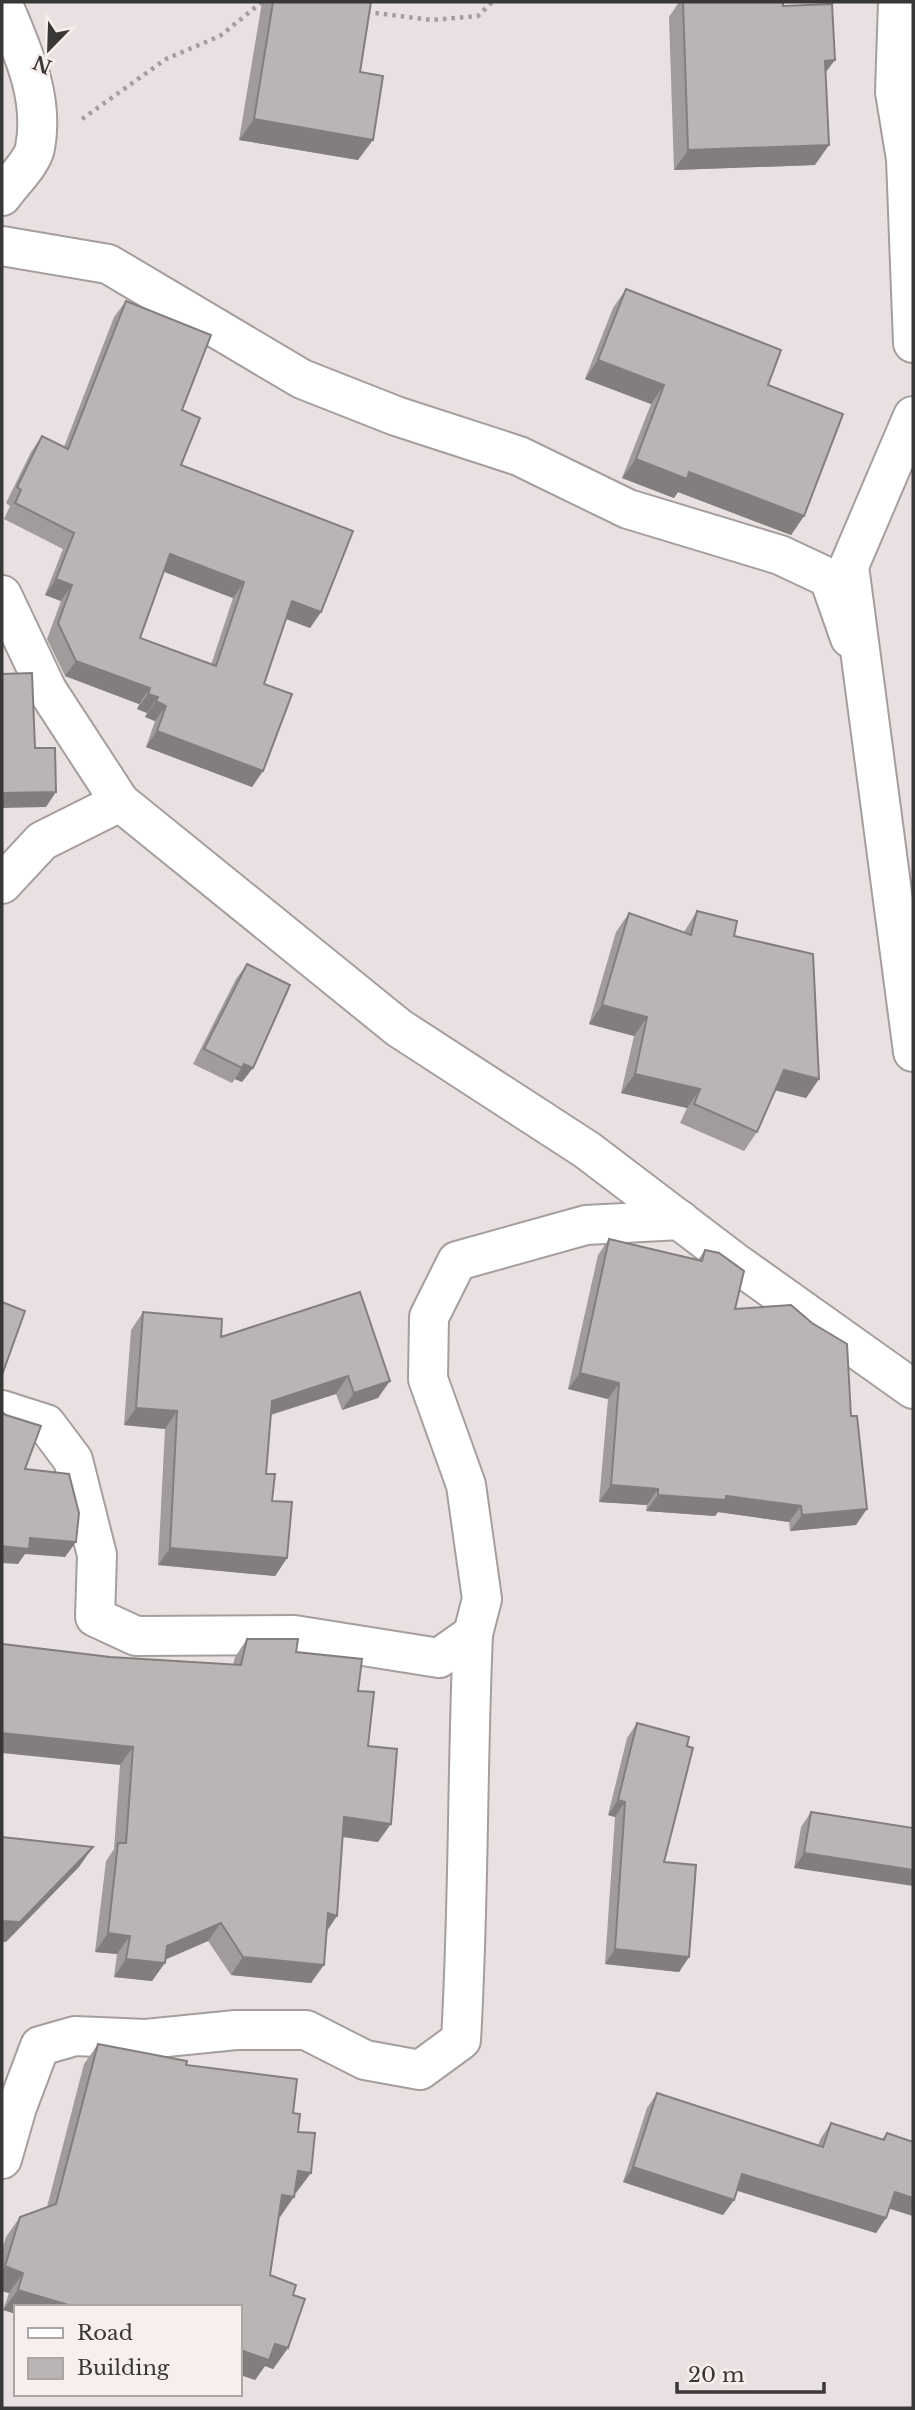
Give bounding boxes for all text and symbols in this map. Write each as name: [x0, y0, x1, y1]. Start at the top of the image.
north arrow: [14, 14, 84, 84]
text: N: [30, 50, 55, 78]
legend: [14, 2305, 242, 2396]
text: Road: [77, 2320, 133, 2346]
scale bar: [677, 2350, 824, 2394]
text: Building: [77, 2355, 170, 2381]
text: 20 m: [688, 2362, 745, 2388]

